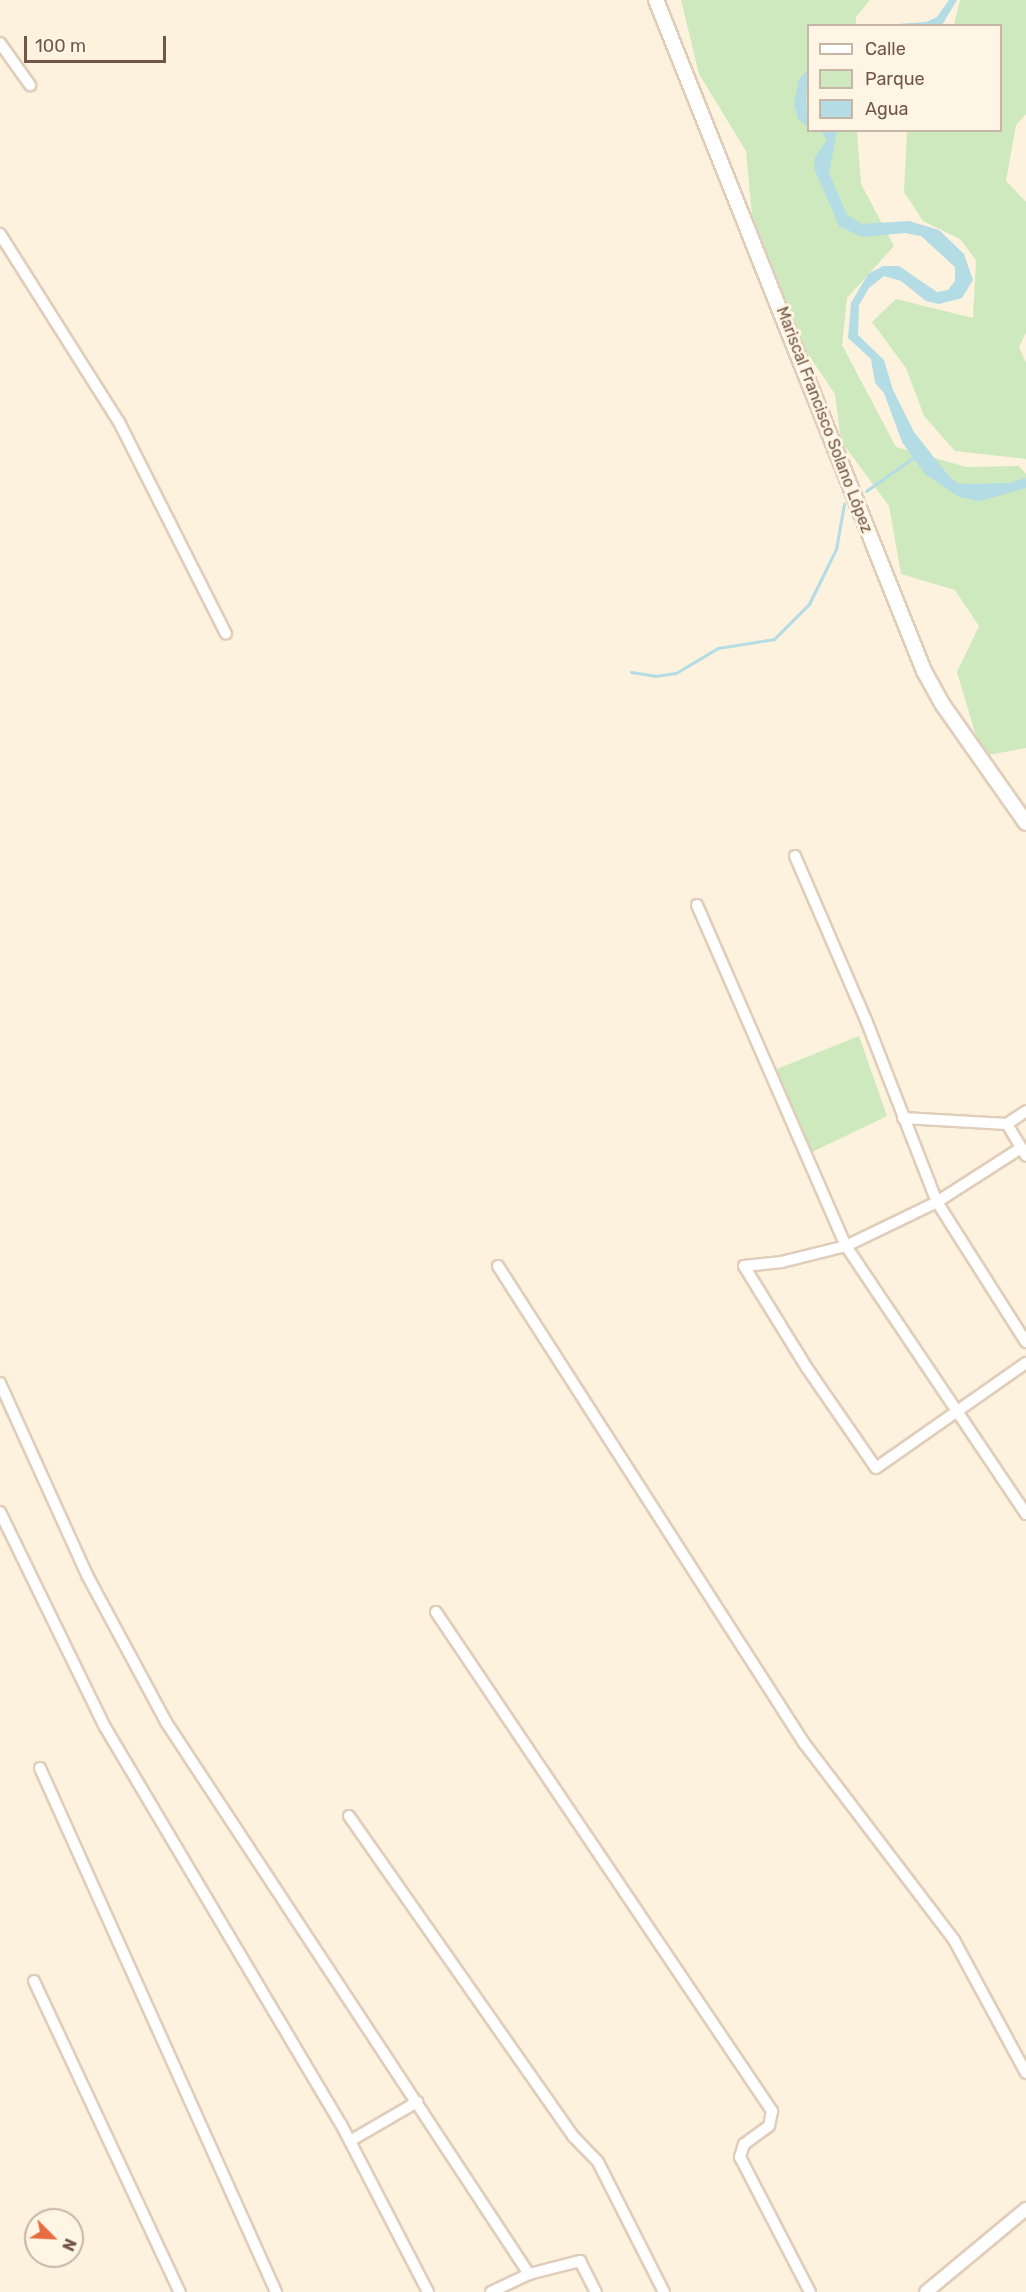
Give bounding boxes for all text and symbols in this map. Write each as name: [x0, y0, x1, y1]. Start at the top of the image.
scale bar: [27, 24, 170, 62]
legend: [807, 24, 1002, 132]
text: 100 m: [35, 35, 86, 57]
text: Calle: [865, 38, 906, 60]
text: Parque: [865, 68, 925, 90]
text: Agua: [865, 98, 908, 120]
street label: Mariscal Francisco Solano López: [772, 304, 876, 536]
north arrow: [24, 2208, 84, 2268]
text: N: [58, 2236, 80, 2254]

